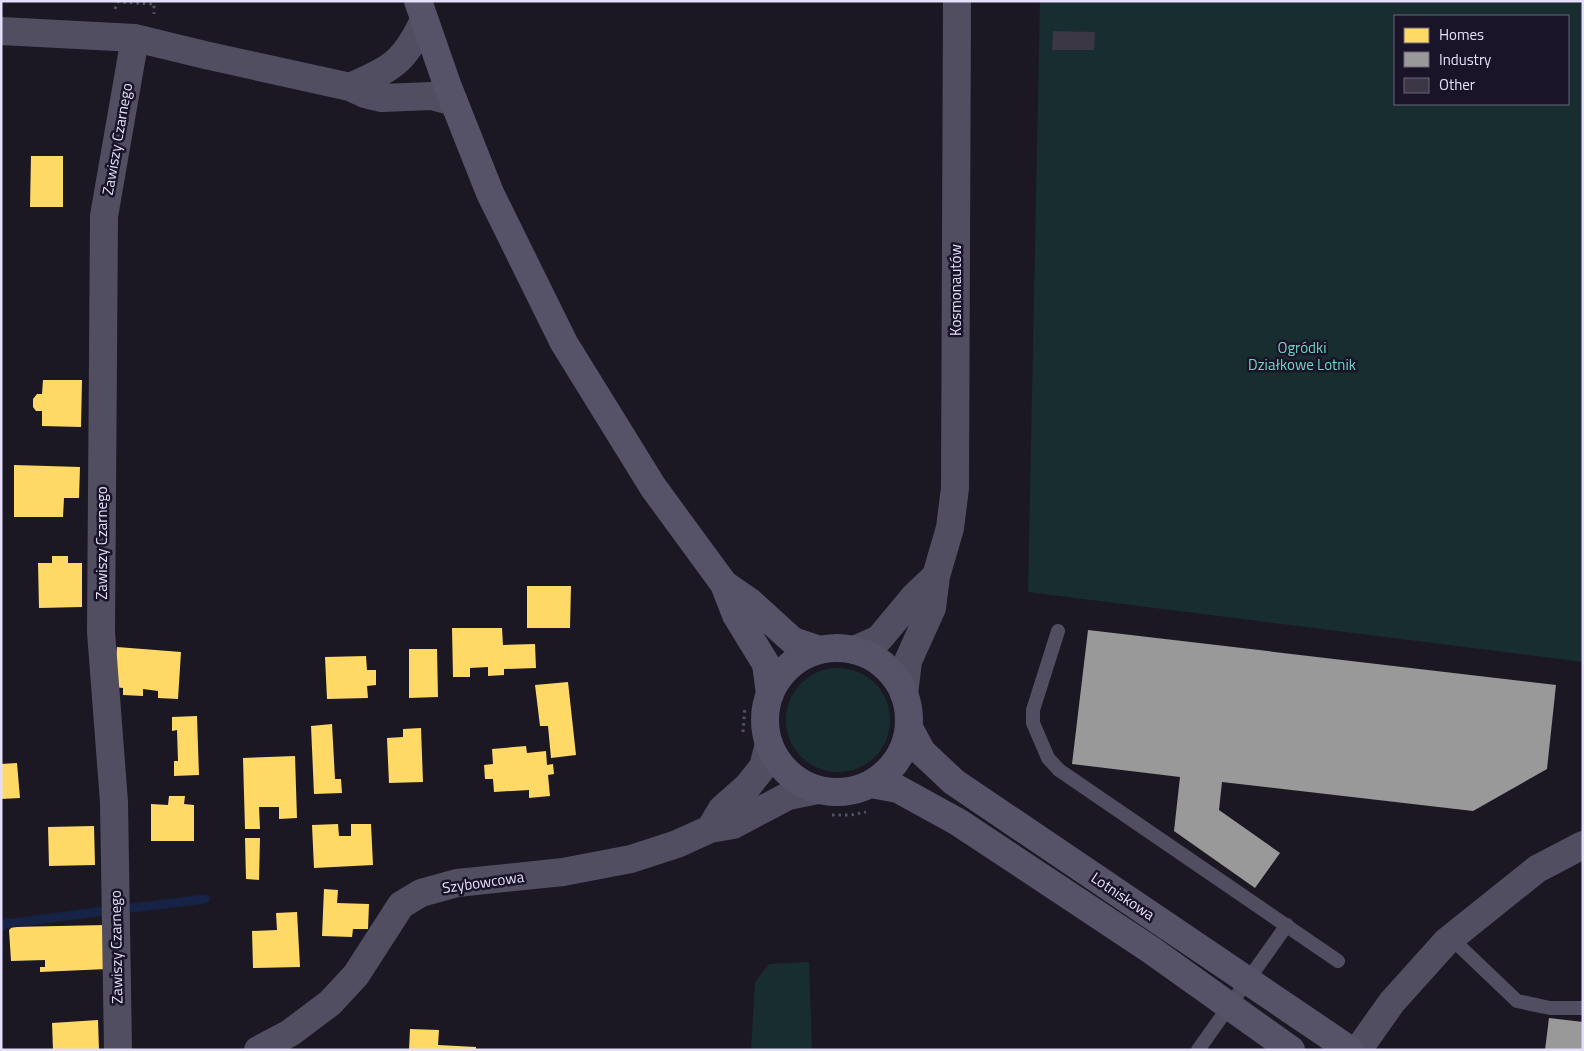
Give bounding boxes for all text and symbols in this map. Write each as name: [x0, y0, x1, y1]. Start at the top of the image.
legend: [1394, 15, 1569, 105]
text: Homes: [1439, 23, 1484, 46]
text: Industry: [1439, 48, 1491, 71]
text: Other: [1439, 73, 1475, 96]
street label: Zawiszy Czarnego: [96, 81, 138, 197]
street label: Kosmonautów: [944, 244, 967, 336]
park label: Ogródki Działkowe Lotnik: [1248, 336, 1356, 376]
street label: Zawiszy Czarnego: [90, 486, 113, 600]
street label: Szybowcowa: [441, 865, 526, 899]
street label: Lotniskowa: [1087, 866, 1160, 926]
street label: Zawiszy Czarnego: [104, 890, 128, 1004]

